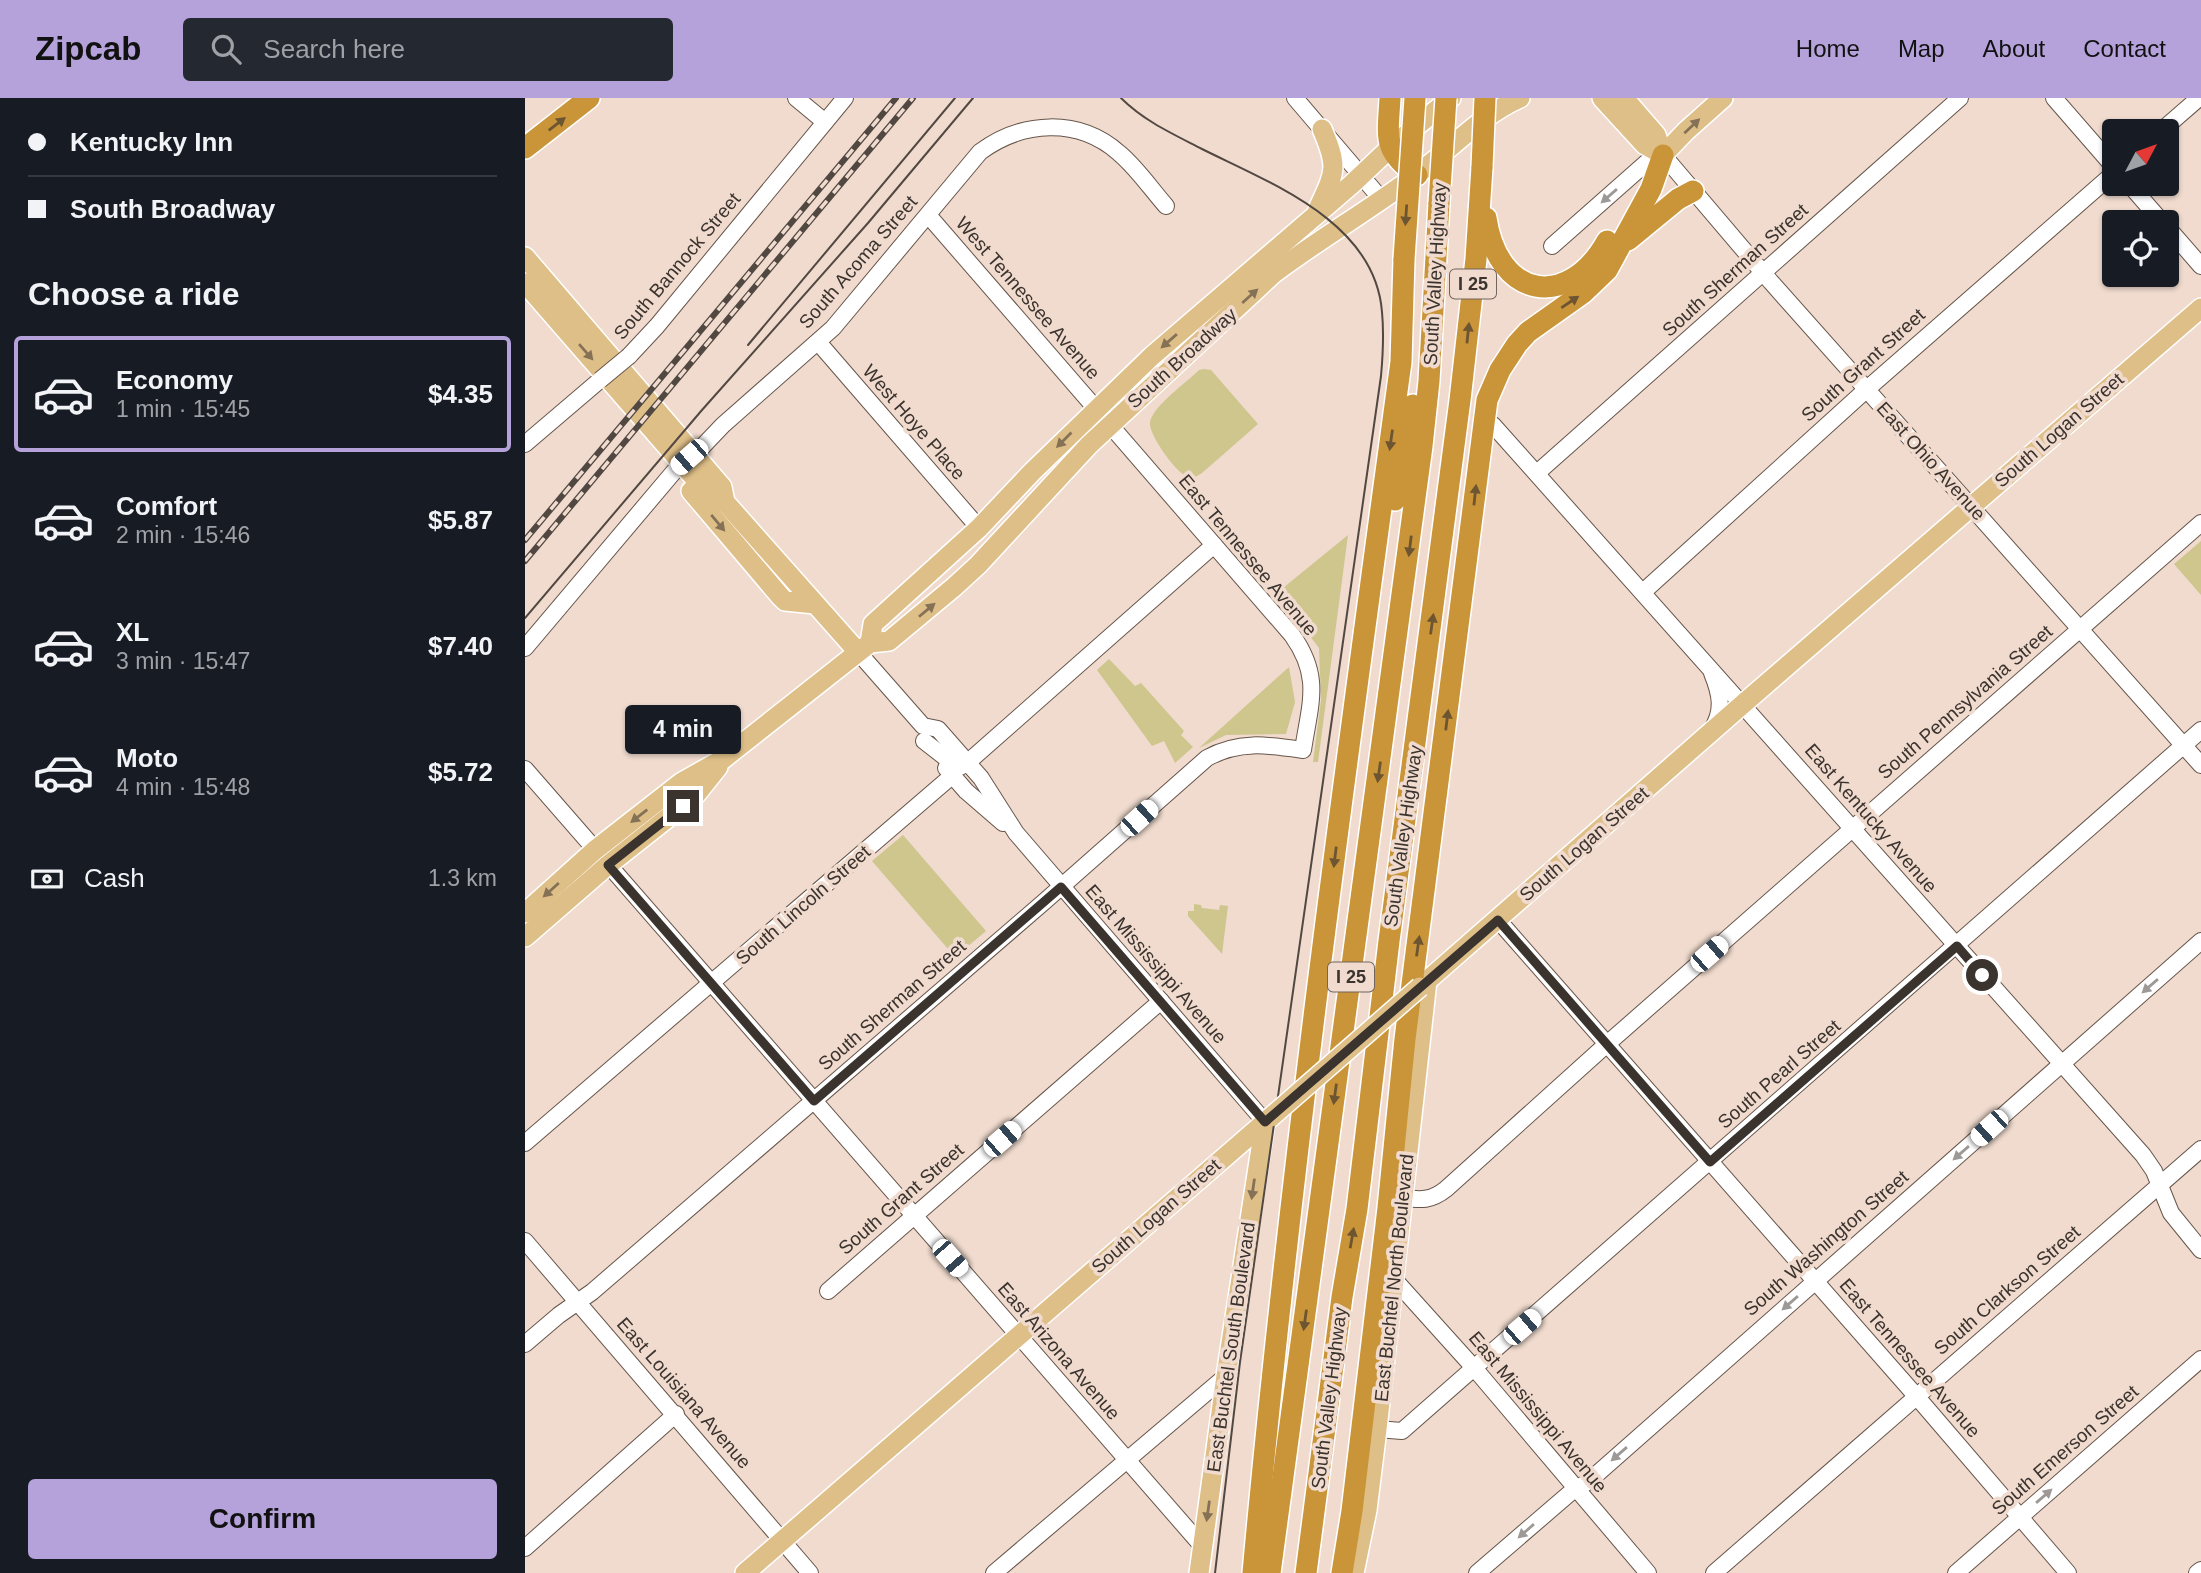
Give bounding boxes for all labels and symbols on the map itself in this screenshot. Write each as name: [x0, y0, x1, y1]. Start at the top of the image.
one-way arrow: [548, 116, 566, 131]
one-way arrow: [1683, 118, 1701, 134]
north arrow: [2102, 119, 2179, 196]
street label: South Valley Highway: [1420, 181, 1450, 366]
street label: South Bannock Street: [610, 188, 745, 344]
one-way arrow: [1600, 188, 1618, 204]
street label: South Acoma Street: [795, 191, 922, 333]
street label: South Sherman Street: [1658, 199, 1812, 341]
one-way arrow: [1401, 204, 1412, 226]
street label: West Tennessee Avenue: [952, 213, 1104, 383]
road number: I 25: [1450, 270, 1496, 299]
one-way arrow: [1241, 288, 1258, 304]
one-way arrow: [1561, 296, 1580, 309]
street label: South Broadway: [1123, 303, 1241, 412]
street label: South Grant Street: [1797, 304, 1929, 426]
one-way arrow: [1463, 321, 1474, 343]
one-way arrow: [1161, 333, 1178, 348]
one-way arrow: [578, 344, 593, 361]
street label: West Hoye Place: [858, 360, 970, 484]
street label: South Logan Street: [1990, 368, 2128, 492]
street label: East Ohio Avenue: [1872, 398, 1990, 524]
one-way arrow: [1385, 429, 1396, 451]
one-way arrow: [1056, 431, 1072, 448]
car: [667, 435, 712, 479]
street label: East Tennessee Avenue: [1175, 470, 1321, 640]
one-way arrow: [1470, 483, 1481, 505]
one-way arrow: [710, 515, 725, 532]
one-way arrow: [1404, 536, 1415, 558]
one-way arrow: [918, 603, 935, 618]
one-way arrow: [1426, 613, 1437, 635]
street label: South Pennsylvania Street: [1874, 620, 2057, 783]
callout: 4 min: [625, 704, 741, 754]
one-way arrow: [1442, 709, 1453, 731]
street label: East Kentucky Avenue: [1801, 739, 1941, 897]
street label: South Valley Highway: [1380, 743, 1426, 928]
one-way arrow: [1374, 761, 1385, 783]
street label: South Logan Street: [1515, 782, 1653, 906]
route end: [667, 790, 699, 822]
car: [1117, 796, 1162, 840]
one-way arrow: [630, 809, 648, 824]
street label: South Lincoln Street: [732, 840, 875, 969]
one-way arrow: [1330, 846, 1341, 868]
street label: East Mississippi Avenue: [1081, 880, 1231, 1048]
one-way arrow: [543, 881, 560, 897]
car: [1687, 932, 1732, 976]
street label: South Sherman Street: [814, 935, 970, 1075]
one-way arrow: [1412, 935, 1423, 957]
route start: [1966, 959, 1998, 991]
road number: I 25: [1328, 962, 1374, 992]
one-way arrow: [2141, 978, 2159, 994]
street label: South Pearl Street: [1714, 1015, 1845, 1133]
one-way arrow: [1330, 1084, 1341, 1106]
car: [1967, 1106, 2012, 1150]
car: [980, 1117, 1025, 1161]
street label: South Grant Street: [834, 1139, 968, 1259]
one-way arrow: [1952, 1145, 1970, 1161]
street label: East Buchtel North Boulevard: [1371, 1153, 1417, 1403]
street label: South Logan Street: [1087, 1154, 1225, 1278]
street label: South Washington Street: [1740, 1166, 1913, 1320]
one-way arrow: [1248, 1178, 1259, 1200]
street label: East Buchtel South Boulevard: [1203, 1221, 1259, 1473]
street label: South Clarkson Street: [1930, 1221, 2085, 1359]
one-way arrow: [1347, 1227, 1358, 1249]
car: [929, 1235, 972, 1281]
street label: East Tennessee Avenue: [1835, 1274, 1985, 1442]
street label: East Arizona Avenue: [994, 1278, 1124, 1424]
one-way arrow: [1781, 1295, 1799, 1311]
street label: South Valley Highway: [1307, 1305, 1351, 1490]
car: [1500, 1305, 1545, 1349]
one-way arrow: [1299, 1309, 1310, 1331]
street label: East Louisiana Avenue: [613, 1313, 755, 1473]
street label: East Mississippi Avenue: [1465, 1327, 1611, 1497]
street label: South Emerson Street: [1988, 1380, 2143, 1519]
one-way arrow: [1611, 1445, 1628, 1461]
one-way arrow: [2036, 1489, 2053, 1504]
one-way arrow: [1202, 1500, 1213, 1522]
one-way arrow: [1517, 1523, 1535, 1539]

